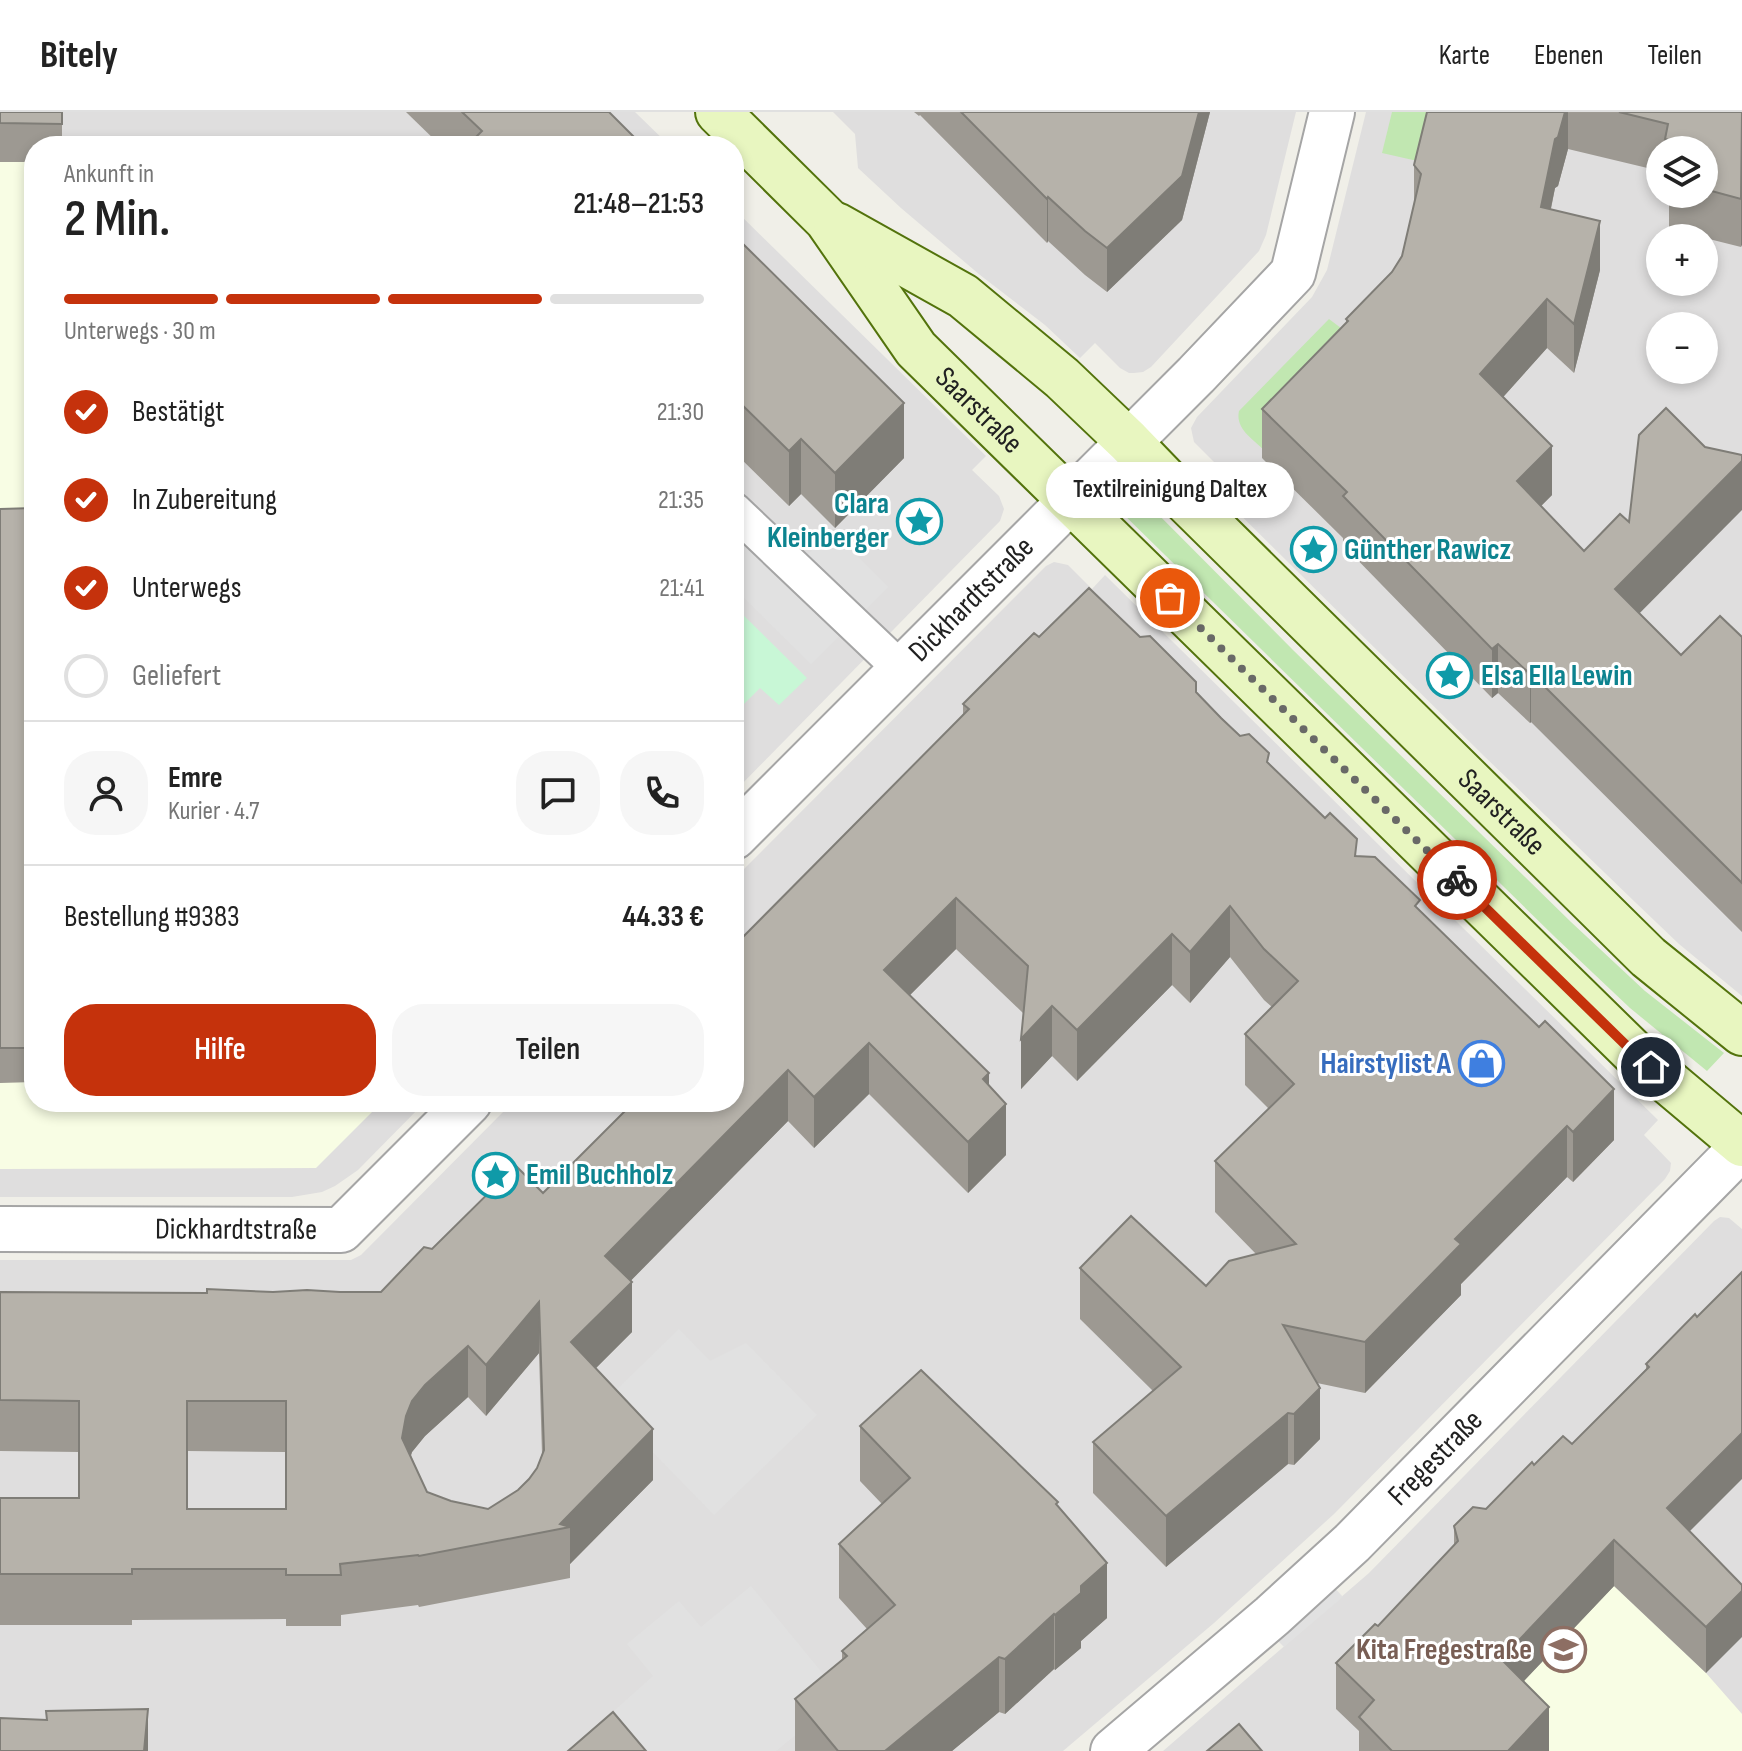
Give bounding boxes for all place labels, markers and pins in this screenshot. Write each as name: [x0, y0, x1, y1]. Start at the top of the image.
callout: Textilreinigung Daltex: [1046, 462, 1294, 518]
place label: Clara Kleinberger: [767, 486, 889, 556]
place icon: Clara Kleinberger: [896, 497, 944, 545]
place icon: Günther Rawicz: [1289, 526, 1337, 574]
place label: Günther Rawicz: [1344, 532, 1511, 568]
pin: [1136, 564, 1204, 632]
place icon: Elsa Ella Lewin: [1426, 652, 1474, 700]
place label: Elsa Ella Lewin: [1481, 658, 1633, 694]
pin: [1617, 1033, 1685, 1101]
shop icon: Hairstylist A: [1458, 1040, 1506, 1088]
place label: Hairstylist A: [1321, 1046, 1452, 1082]
place icon: Emil Buchholz: [471, 1151, 519, 1199]
place label: Emil Buchholz: [526, 1157, 674, 1193]
school or university icon: Kita Fregestraße: [1539, 1626, 1587, 1674]
place label: Kita Fregestraße: [1356, 1632, 1532, 1668]

